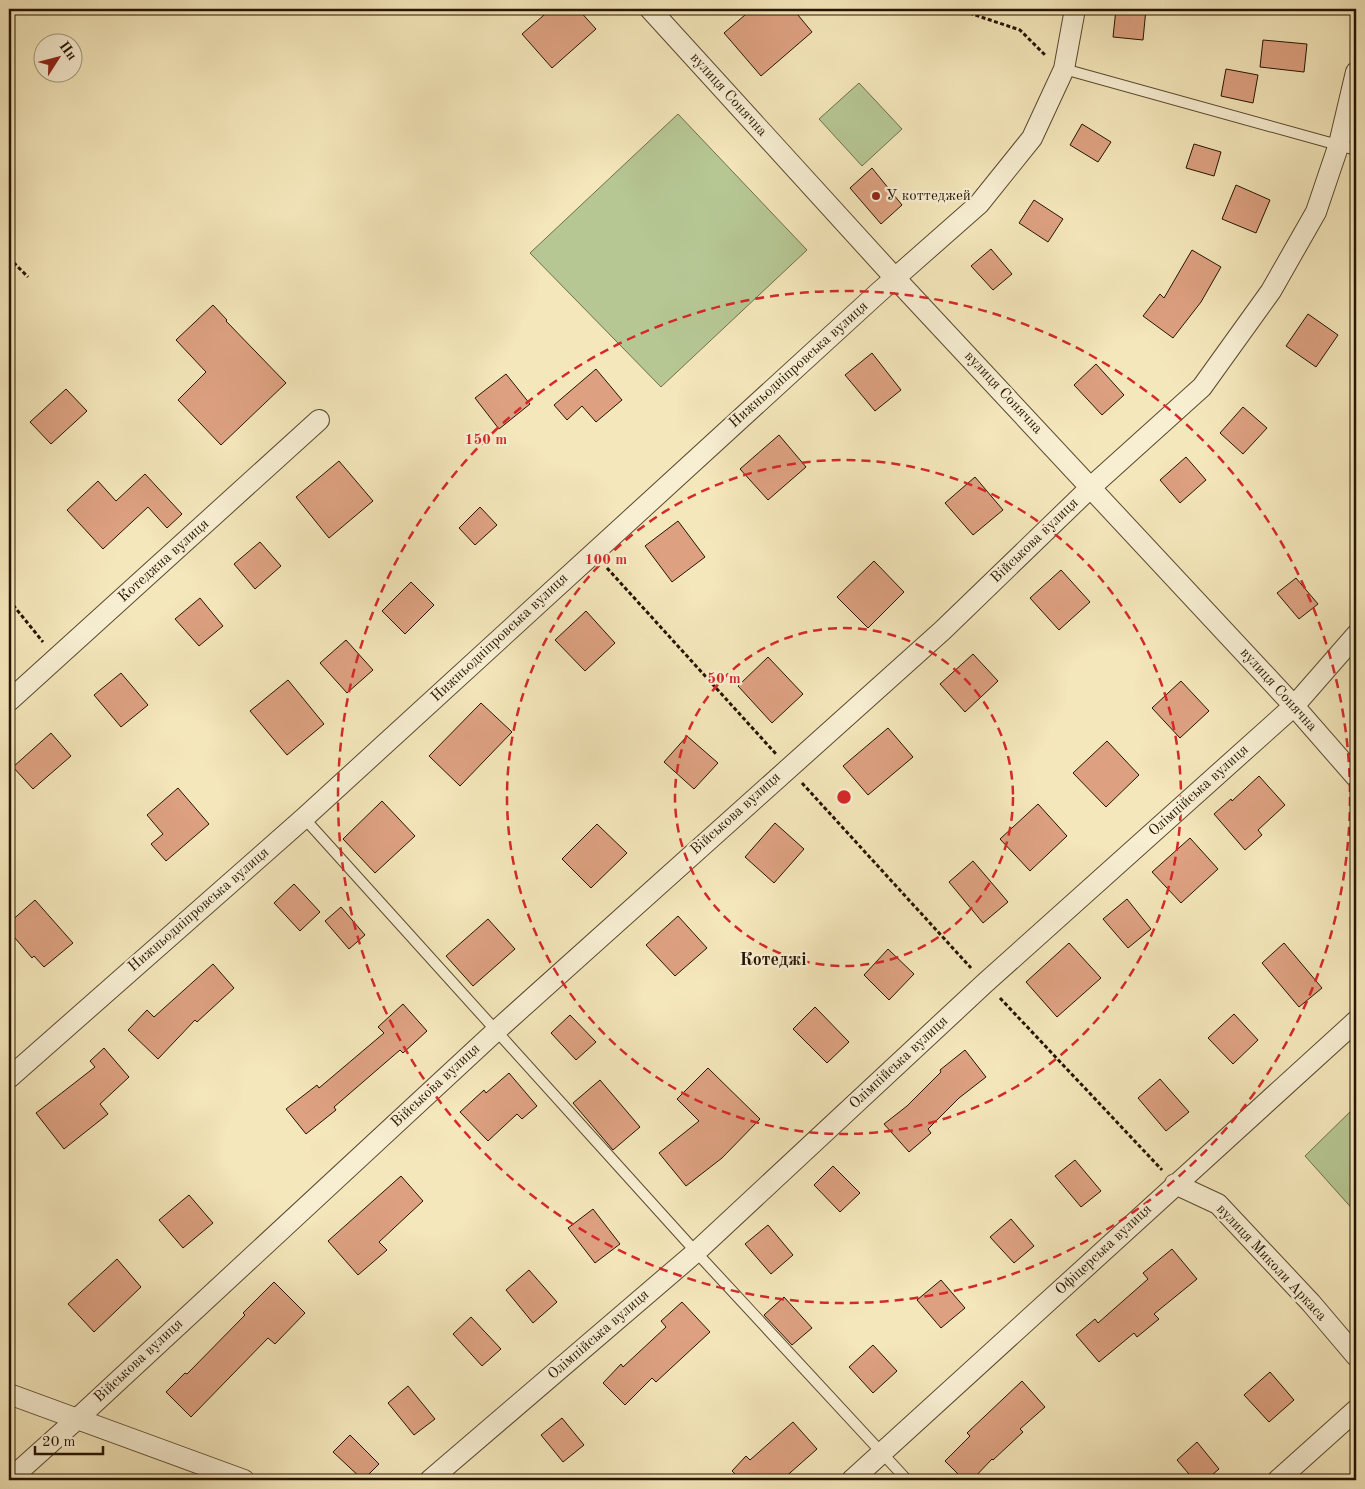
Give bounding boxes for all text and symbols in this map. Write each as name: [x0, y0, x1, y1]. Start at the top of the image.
north arrow: [32, 32, 82, 82]
text: Пн: [56, 39, 79, 63]
street label: вулиця Сонячна: [687, 50, 770, 140]
place label: У коттеджей: [886, 189, 971, 204]
marker: У коттеджей: [870, 190, 882, 202]
street label: Нижньодніпровська вулиця: [727, 299, 871, 431]
street label: вулиця Сонячна: [961, 349, 1045, 438]
text: 150 m: [465, 433, 507, 448]
street label: Військова вулиця: [988, 496, 1082, 586]
street label: Котеджна вулиця: [116, 516, 212, 605]
text: 100 m: [585, 553, 627, 568]
street label: Нижньодніпровська вулиця: [429, 571, 571, 705]
street label: вулиця Сонячна: [1237, 645, 1320, 735]
text: 50 m: [707, 672, 741, 687]
street label: Олімпійська вулиця: [1146, 742, 1252, 840]
street label: Військова вулиця: [688, 770, 784, 858]
centre of rings: [835, 788, 853, 806]
street label: Нижньодніпровська вулиця: [126, 845, 272, 975]
district label: Котеджі: [739, 951, 807, 969]
street label: Олімпійська вулиця: [847, 1014, 951, 1112]
street label: Військова вулиця: [389, 1041, 483, 1131]
street label: Офіцерська вулиця: [1053, 1202, 1155, 1298]
street label: вулиця Миколи Аркаса: [1213, 1202, 1329, 1325]
street label: Олімпійська вулиця: [546, 1287, 653, 1383]
street label: Військова вулиця: [92, 1316, 186, 1406]
scale bar: [35, 1424, 102, 1456]
text: 20 m: [42, 1435, 76, 1450]

